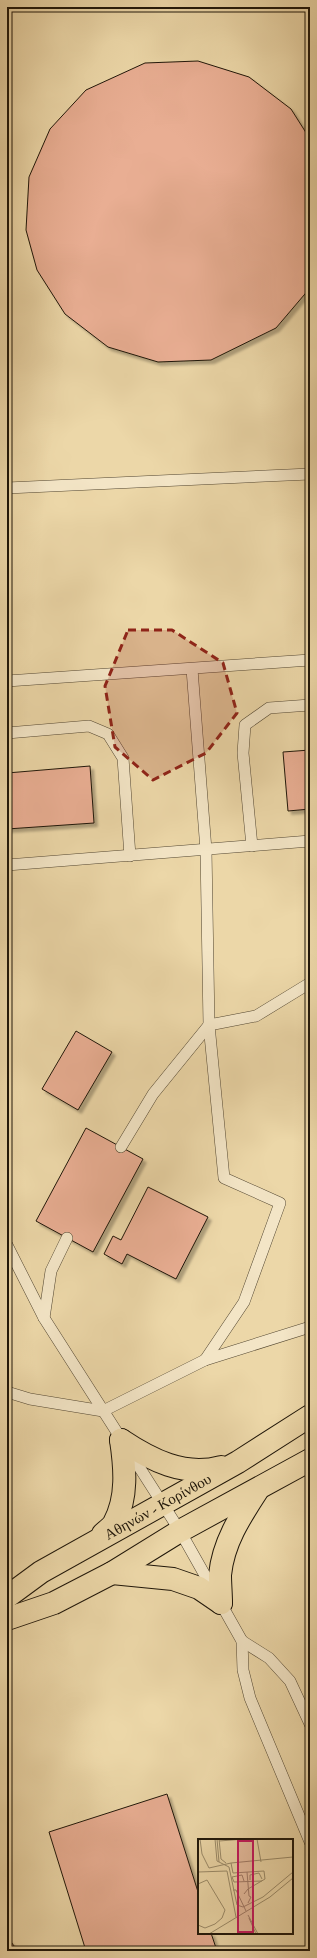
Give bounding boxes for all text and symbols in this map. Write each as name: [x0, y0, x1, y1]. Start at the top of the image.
street label: Αθηνών - Κορίνθου: [101, 1470, 216, 1546]
inset map: [198, 1839, 293, 1934]

